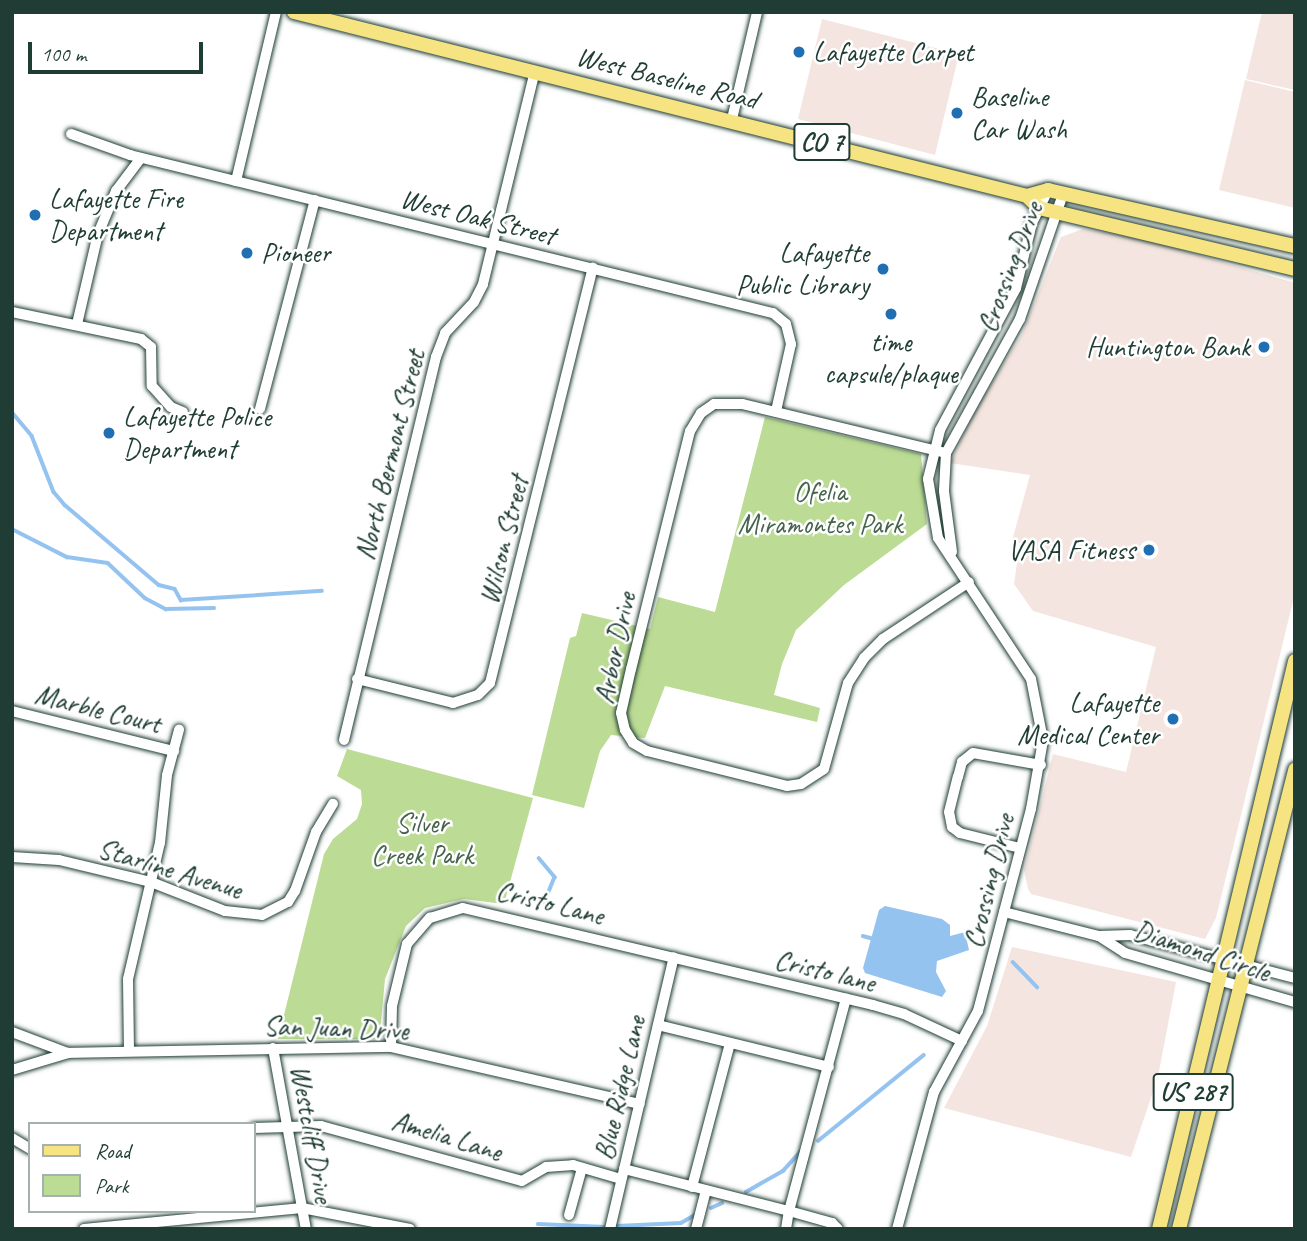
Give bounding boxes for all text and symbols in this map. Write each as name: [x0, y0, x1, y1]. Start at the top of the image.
scale bar: [32, 28, 206, 72]
place label: Lafayette Carpet: [813, 35, 974, 69]
street label: West Baseline Road: [573, 39, 761, 117]
text: 100 m: [41, 41, 86, 67]
marker: Lafayette Carpet: [791, 44, 807, 60]
place label: Baseline Car Wash: [971, 80, 1068, 146]
marker: Baseline Car Wash: [949, 105, 965, 121]
road number: CO 7: [792, 119, 852, 164]
street label: West Oak Street: [397, 181, 559, 253]
place label: Lafayette Fire Department: [49, 182, 183, 248]
street label: Crossing Drive: [970, 197, 1050, 337]
marker: Lafayette Fire Department: [27, 207, 43, 223]
place label: Pioneer: [261, 236, 330, 270]
place label: Lafayette Public Library: [737, 236, 869, 302]
marker: Pioneer: [239, 245, 255, 261]
marker: Lafayette Public Library: [875, 261, 891, 277]
marker: time capsule/plaque: [883, 306, 899, 322]
place label: time capsule/plaque: [824, 325, 958, 391]
place label: Huntington Bank: [1086, 330, 1250, 364]
marker: Huntington Bank: [1256, 339, 1272, 355]
street label: North Bermont Street: [348, 346, 432, 564]
place label: Lafayette Police Department: [123, 400, 271, 466]
marker: Lafayette Police Department: [101, 425, 117, 441]
street label: Wilson Street: [472, 472, 536, 608]
park label: Ofelia Miramontes Park: [737, 475, 903, 541]
place label: VASA Fitness: [1007, 533, 1135, 567]
marker: VASA Fitness: [1141, 542, 1157, 558]
street label: Arbor Drive: [587, 589, 643, 707]
street label: Marble Court: [32, 677, 164, 741]
place label: Lafayette Medical Center: [1017, 686, 1159, 752]
marker: Lafayette Medical Center: [1165, 711, 1181, 727]
park label: Silver Creek Park: [371, 806, 473, 872]
street label: Crossing Drive: [956, 810, 1022, 952]
street label: Starline Avenue: [94, 831, 246, 907]
street label: Cristo Lane: [493, 873, 607, 933]
street label: Diamond Circle: [1130, 913, 1274, 989]
street label: Cristo lane: [771, 942, 879, 1000]
street label: San Juan Drive: [263, 1009, 409, 1047]
street label: Blue Ridge Lane: [587, 1012, 653, 1164]
street label: Westcliff Drive: [283, 1062, 341, 1206]
road number: US 287: [1151, 1070, 1235, 1114]
street label: Amelia Lane: [388, 1103, 506, 1169]
legend: [28, 1122, 256, 1213]
text: Road: [95, 1138, 130, 1164]
text: Park: [95, 1173, 128, 1199]

